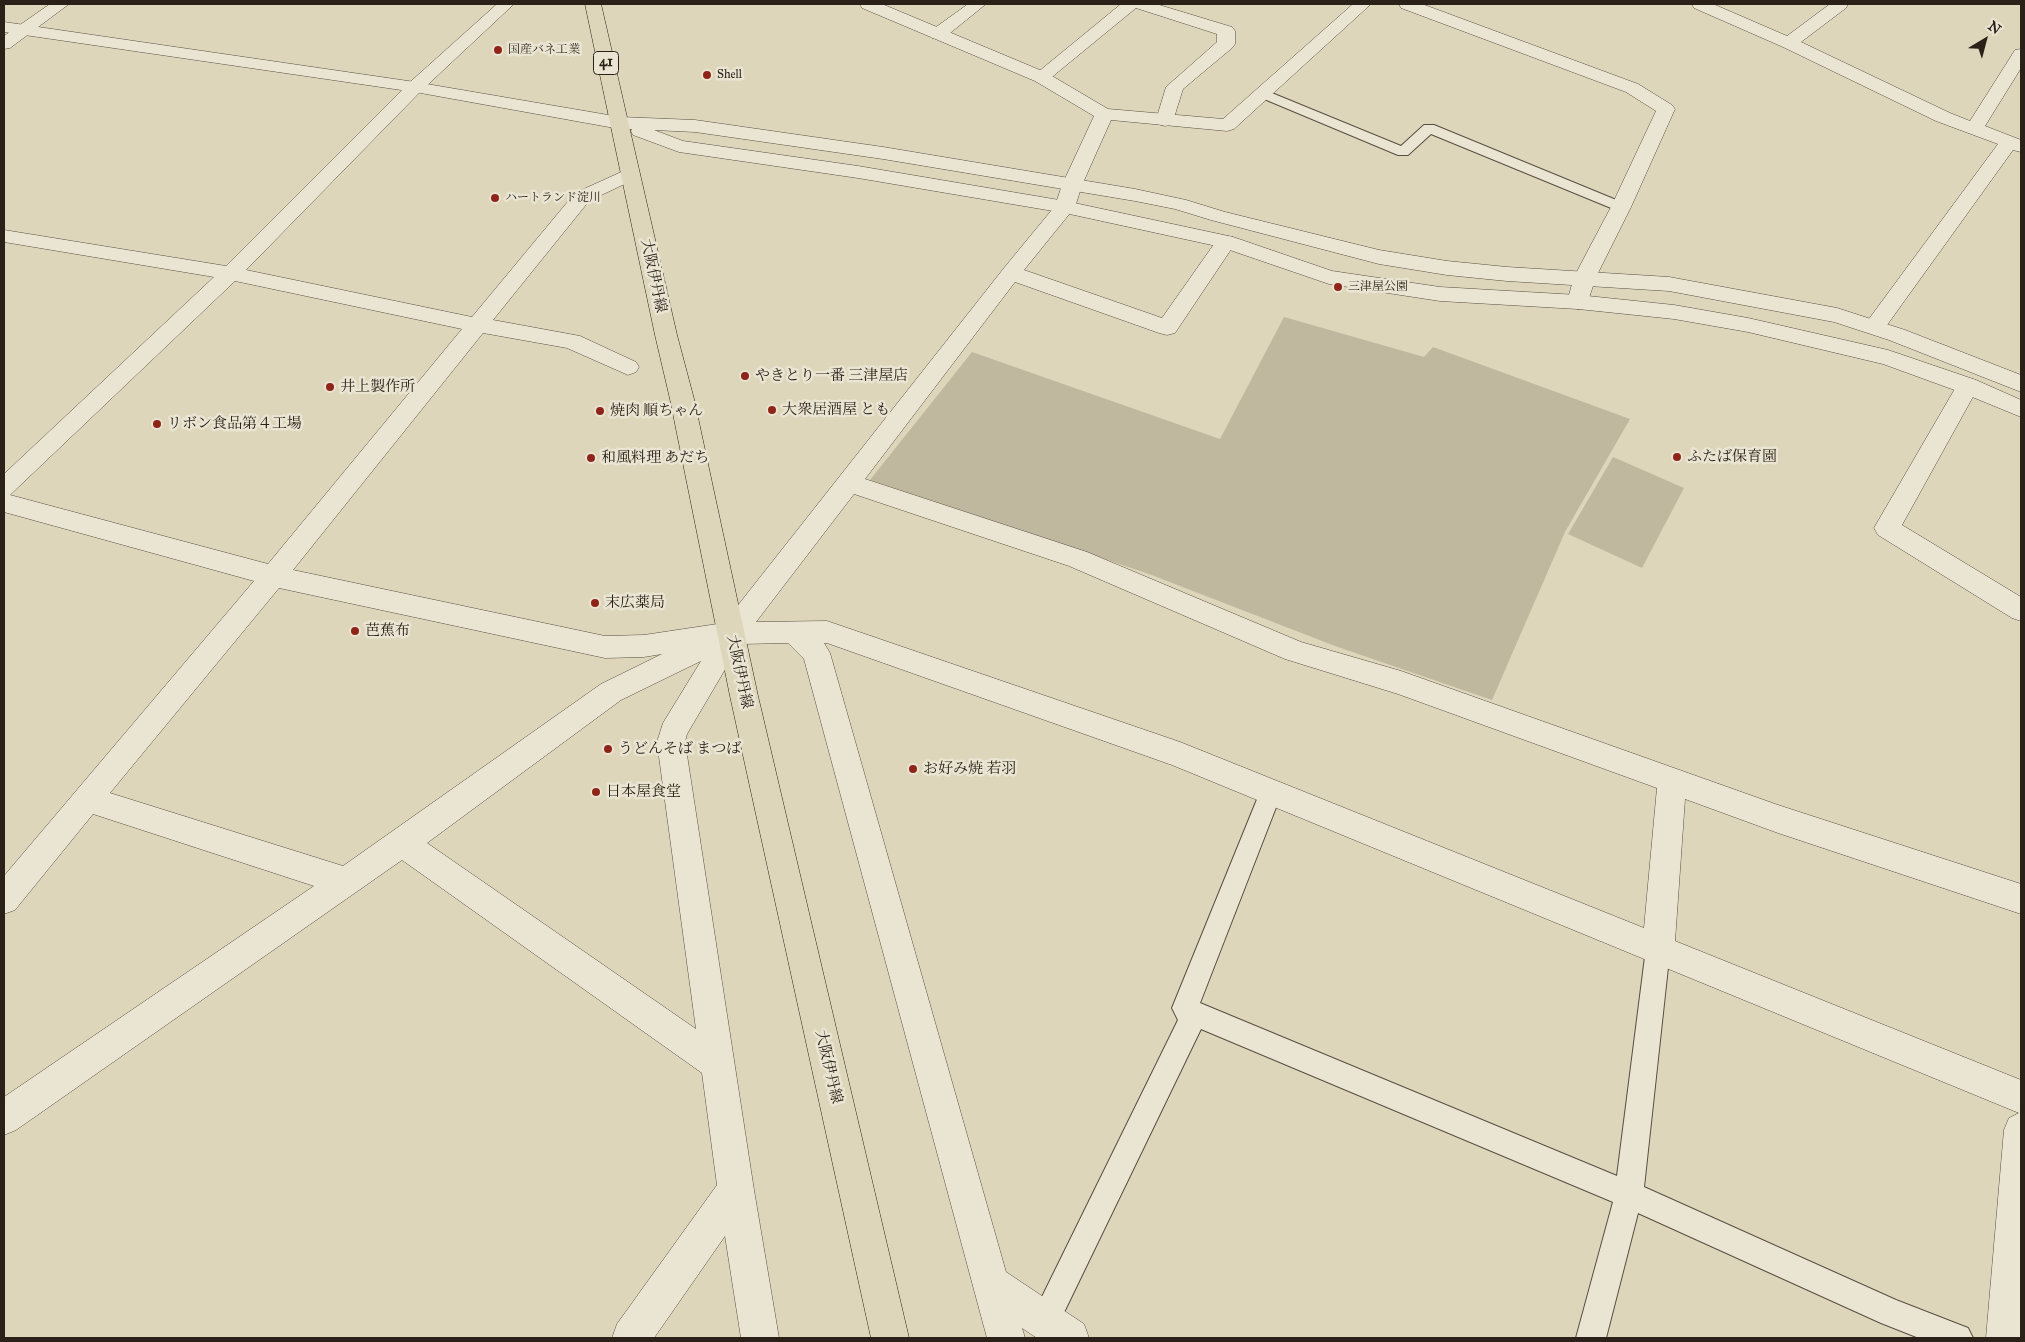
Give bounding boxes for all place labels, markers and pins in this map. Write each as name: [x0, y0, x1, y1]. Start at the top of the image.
place label: 国産バネ工業: [508, 43, 580, 57]
marker: 国産バネ工業: [492, 44, 504, 56]
place label: Shell: [717, 68, 742, 82]
marker: Shell: [701, 69, 713, 81]
place label: ハートランド淀川: [505, 191, 601, 205]
marker: ハートランド淀川: [489, 192, 501, 204]
place label: 三津屋公園: [1348, 280, 1408, 294]
marker: 三津屋公園: [1332, 281, 1344, 293]
place label: やきとり一番 三津屋店: [755, 367, 908, 385]
marker: やきとり一番 三津屋店: [739, 370, 751, 382]
place label: 井上製作所: [340, 378, 415, 396]
marker: 井上製作所: [324, 381, 336, 393]
place label: 大衆居酒屋 とも: [782, 401, 890, 419]
place label: 焼肉 順ちゃん: [610, 402, 703, 420]
marker: 大衆居酒屋 とも: [766, 404, 778, 416]
marker: 焼肉 順ちゃん: [594, 405, 606, 417]
place label: リボン食品第４工場: [167, 415, 302, 433]
marker: リボン食品第４工場: [151, 418, 163, 430]
place label: ふたば保育園: [1687, 448, 1777, 466]
place label: 和風料理 あだち: [601, 449, 709, 467]
marker: ふたば保育園: [1671, 451, 1683, 463]
marker: 和風料理 あだち: [585, 452, 597, 464]
place label: 末広薬局: [605, 594, 665, 612]
marker: 末広薬局: [589, 597, 601, 609]
place label: 芭蕉布: [365, 622, 410, 640]
marker: 芭蕉布: [349, 625, 361, 637]
place label: うどんそば まつば: [618, 740, 741, 758]
marker: うどんそば まつば: [602, 743, 614, 755]
place label: お好み焼 若羽: [923, 760, 1016, 778]
marker: お好み焼 若羽: [907, 763, 919, 775]
place label: 日本屋食堂: [606, 783, 681, 801]
marker: 日本屋食堂: [590, 786, 602, 798]

